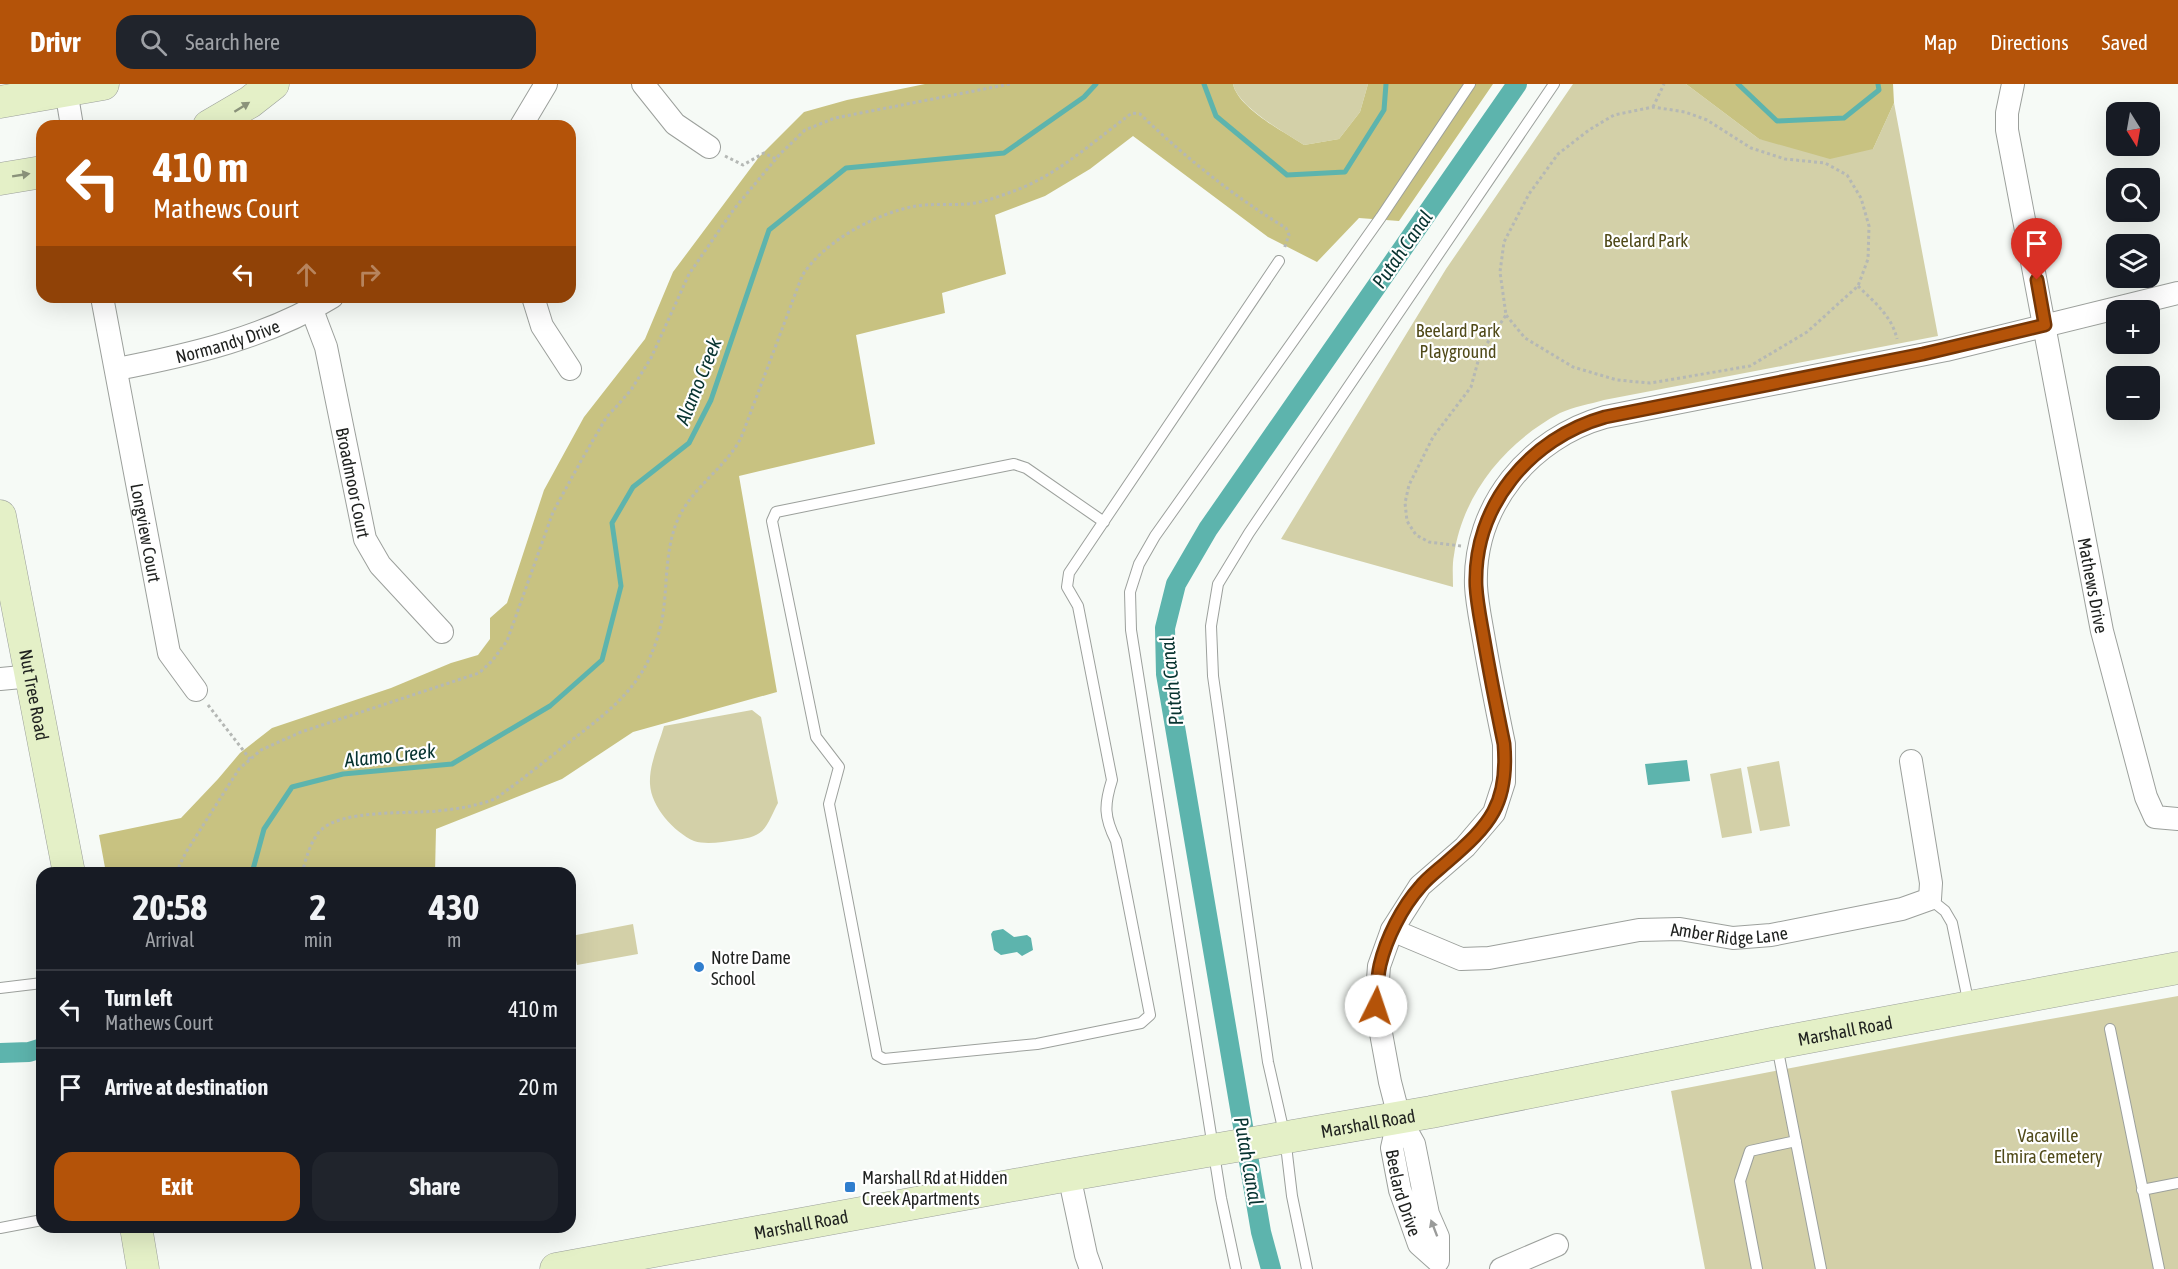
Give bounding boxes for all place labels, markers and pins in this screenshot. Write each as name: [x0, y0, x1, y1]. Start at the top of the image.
pin: [2011, 218, 2062, 280]
place label: Notre Dame School: [711, 947, 791, 989]
marker: Notre Dame School: [692, 960, 706, 974]
place label: Marshall Rd at Hidden Creek Apartments: [862, 1167, 1008, 1209]
marker: Marshall Rd at Hidden Creek Apartments: [843, 1180, 857, 1194]

